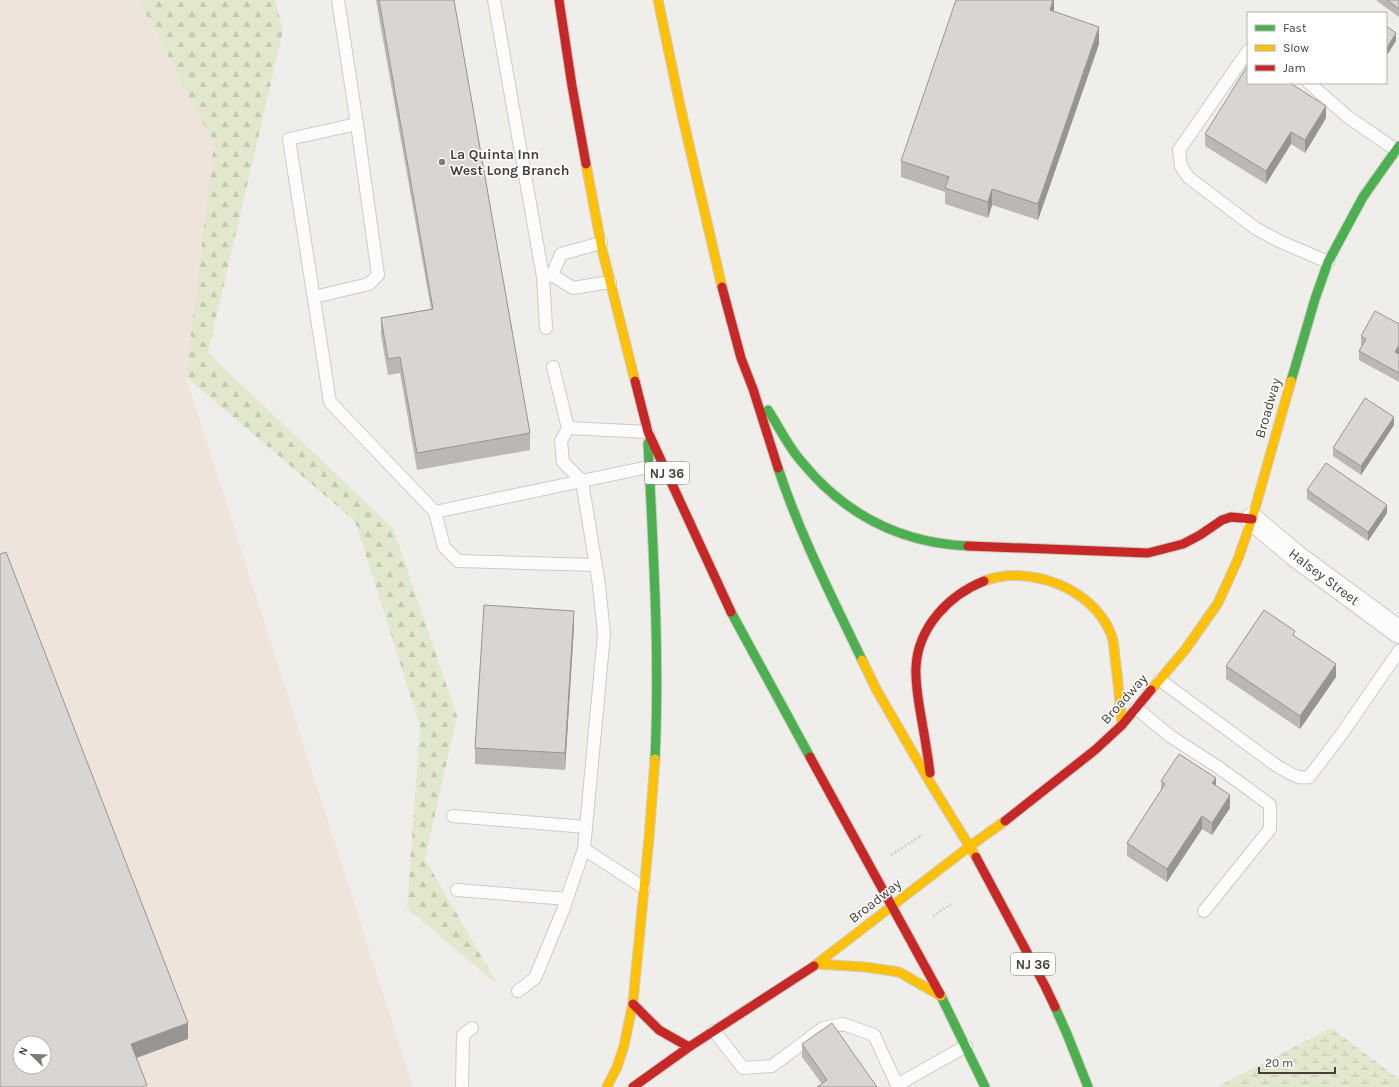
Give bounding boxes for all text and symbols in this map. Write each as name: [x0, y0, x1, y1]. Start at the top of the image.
legend: [1247, 12, 1387, 84]
text: Fast: [1283, 21, 1307, 35]
text: Slow: [1283, 41, 1309, 55]
text: Jam: [1283, 61, 1306, 75]
place label: La Quinta Inn West Long Branch: [450, 146, 569, 179]
marker: La Quinta Inn West Long Branch: [437, 157, 447, 167]
street label: Broadway: [1251, 376, 1285, 440]
road number: NJ 36: [645, 462, 689, 484]
street label: Halsey Street: [1285, 545, 1363, 609]
street label: Broadway: [1097, 670, 1151, 728]
street label: Broadway: [845, 875, 905, 927]
road number: NJ 36: [1011, 953, 1055, 975]
north arrow: [12, 1035, 52, 1075]
text: N: [16, 1045, 31, 1057]
scale bar: [1259, 1049, 1335, 1075]
text: 20 m: [1265, 1056, 1293, 1070]

